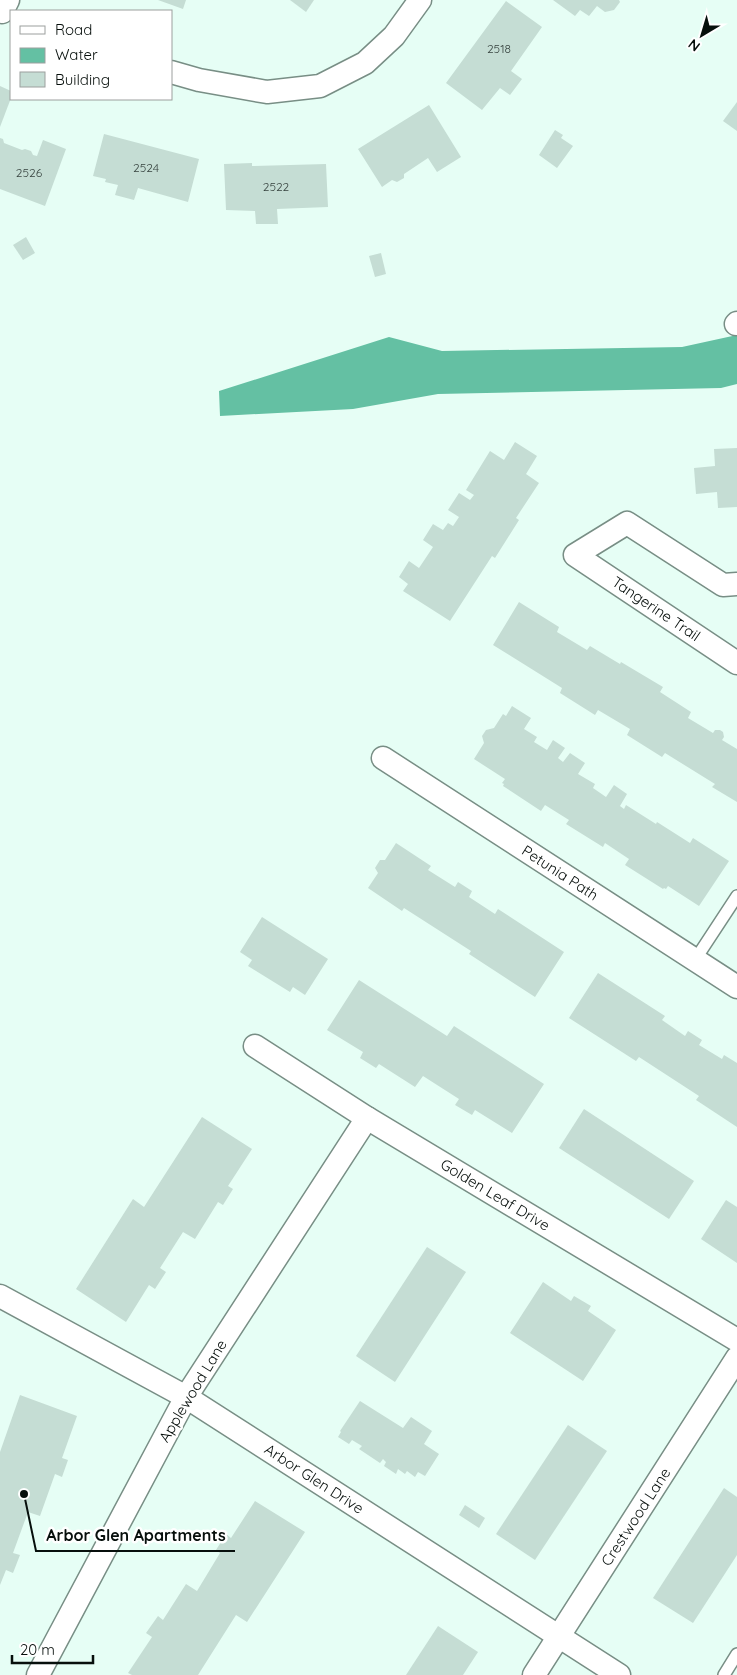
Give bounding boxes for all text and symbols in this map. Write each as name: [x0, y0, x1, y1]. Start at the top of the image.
legend: [10, 10, 172, 100]
north arrow: [677, 10, 727, 60]
text: Road: [55, 20, 92, 39]
text: N: [684, 35, 704, 56]
house number: 2518: [487, 41, 511, 56]
text: Water: [55, 45, 98, 64]
text: Building: [55, 70, 110, 89]
house number: 2524: [133, 160, 159, 175]
house number: 2526: [16, 165, 43, 180]
house number: 2522: [263, 179, 290, 194]
street label: Tangerine Trail: [608, 572, 704, 645]
street label: Petunia Path: [518, 841, 602, 904]
street label: Golden Leaf Drive: [437, 1154, 553, 1235]
street label: Applewood Lane: [154, 1336, 231, 1446]
street label: Arbor Glen Drive: [261, 1439, 367, 1518]
street label: Crestwood Lane: [597, 1464, 674, 1569]
callout: Arbor Glen Apartments: [36, 1520, 235, 1551]
text: Arbor Glen Apartments: [46, 1525, 226, 1545]
scale bar: [12, 1632, 94, 1664]
text: 20 m: [20, 1640, 55, 1659]

